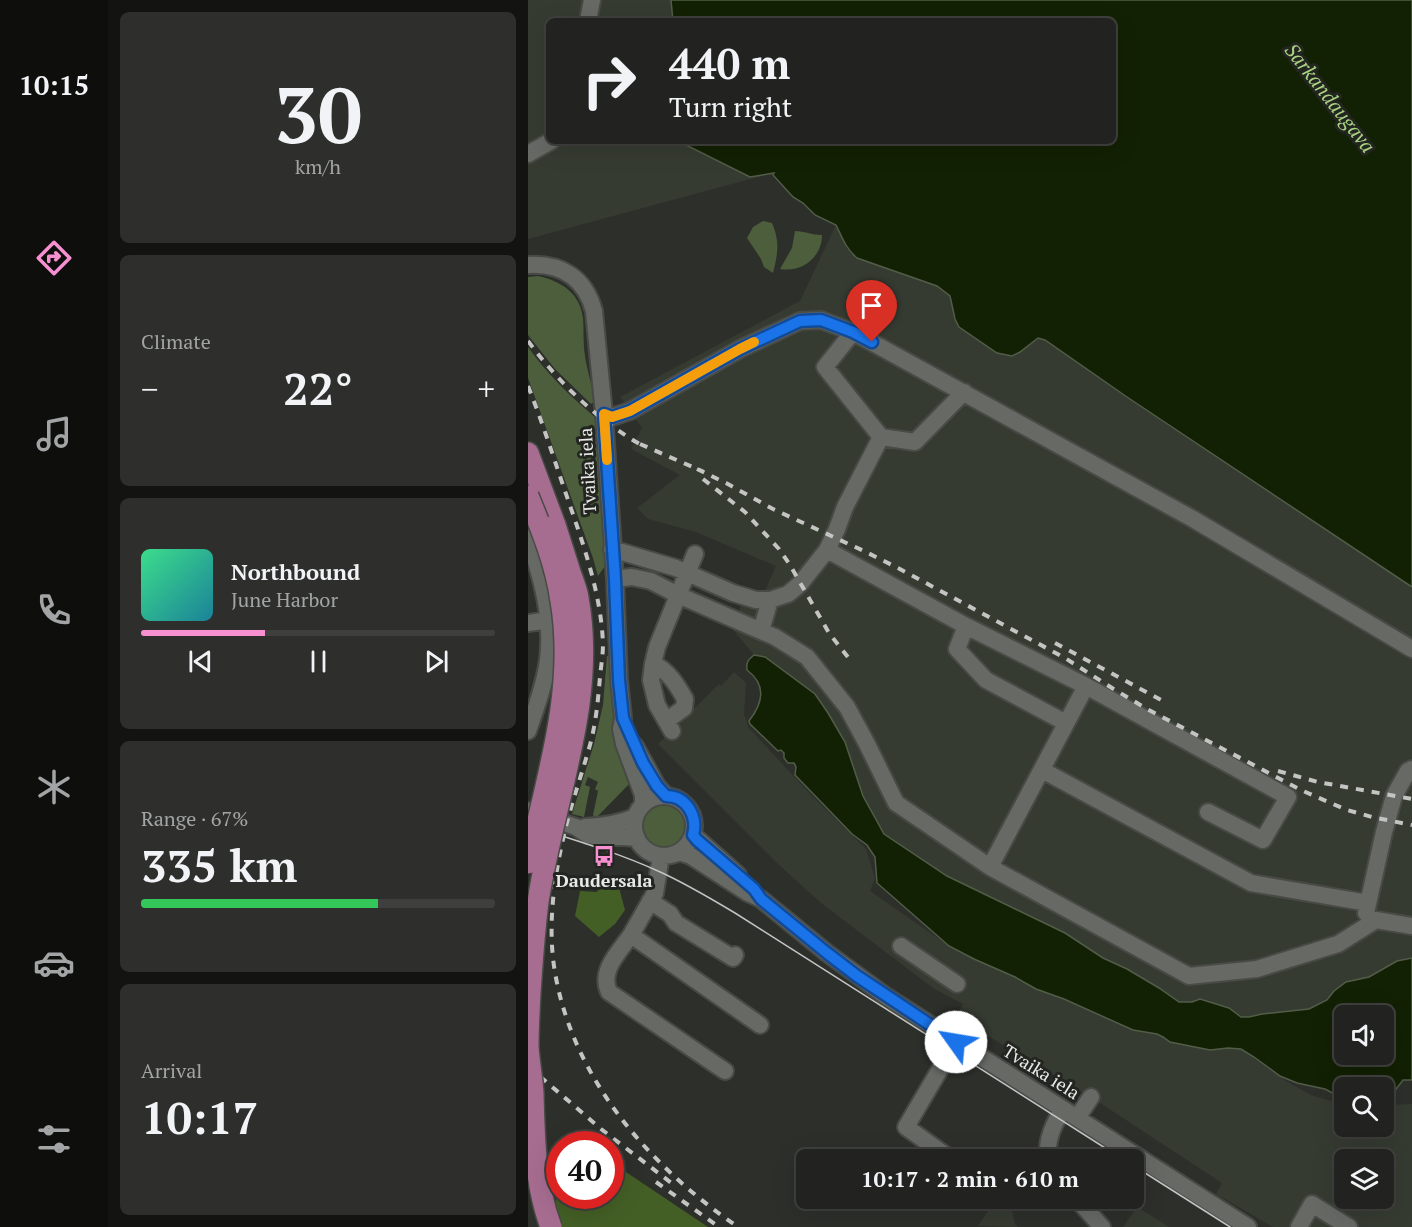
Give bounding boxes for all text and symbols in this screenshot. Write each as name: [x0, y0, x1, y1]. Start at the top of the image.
text: 440 m: [669, 35, 790, 91]
water label: Sarkandaugava: [1279, 37, 1382, 158]
icon: right: [570, 42, 648, 120]
text: 30: [274, 62, 362, 165]
text: 10:15: [19, 67, 89, 103]
text: Turn right: [669, 89, 792, 125]
text: km/h: [295, 153, 341, 180]
icon: directions: [33, 237, 75, 279]
pin: [846, 280, 897, 342]
icon: arrive: [855, 289, 888, 322]
text: Climate: [141, 328, 211, 355]
text: 22°: [283, 358, 353, 418]
text: −: [141, 367, 159, 410]
text: +: [477, 367, 495, 410]
icon: music: [33, 413, 75, 455]
street label: Tvaika iela: [573, 427, 601, 515]
text: Northbound: [231, 557, 360, 586]
text: June Harbor: [231, 586, 338, 613]
icon: phone: [33, 589, 75, 631]
icon: previous: [184, 645, 217, 678]
icon: pause: [302, 645, 335, 678]
icon: next: [420, 645, 453, 678]
icon: climate: [33, 766, 75, 808]
text: Range · 67%: [141, 805, 248, 832]
text: 335 km: [141, 835, 297, 895]
bus stop icon: Daudersala: [592, 844, 616, 868]
place label: Daudersala: [556, 868, 652, 892]
icon: car: [33, 942, 75, 984]
map controls: [1334, 1005, 1394, 1209]
button: sound: [1334, 1005, 1394, 1065]
position arrow: [924, 1010, 988, 1074]
street label: Tvaika iela: [998, 1038, 1085, 1104]
text: Arrival: [141, 1057, 202, 1084]
button: search: [1334, 1077, 1394, 1137]
text: 10:17: [141, 1087, 258, 1147]
icon: filters: [33, 1118, 75, 1160]
speed limit sign: 40: [546, 1131, 624, 1209]
button: layers: [1334, 1149, 1394, 1209]
text: 10:17 · 2 min · 610 m: [861, 1164, 1079, 1193]

